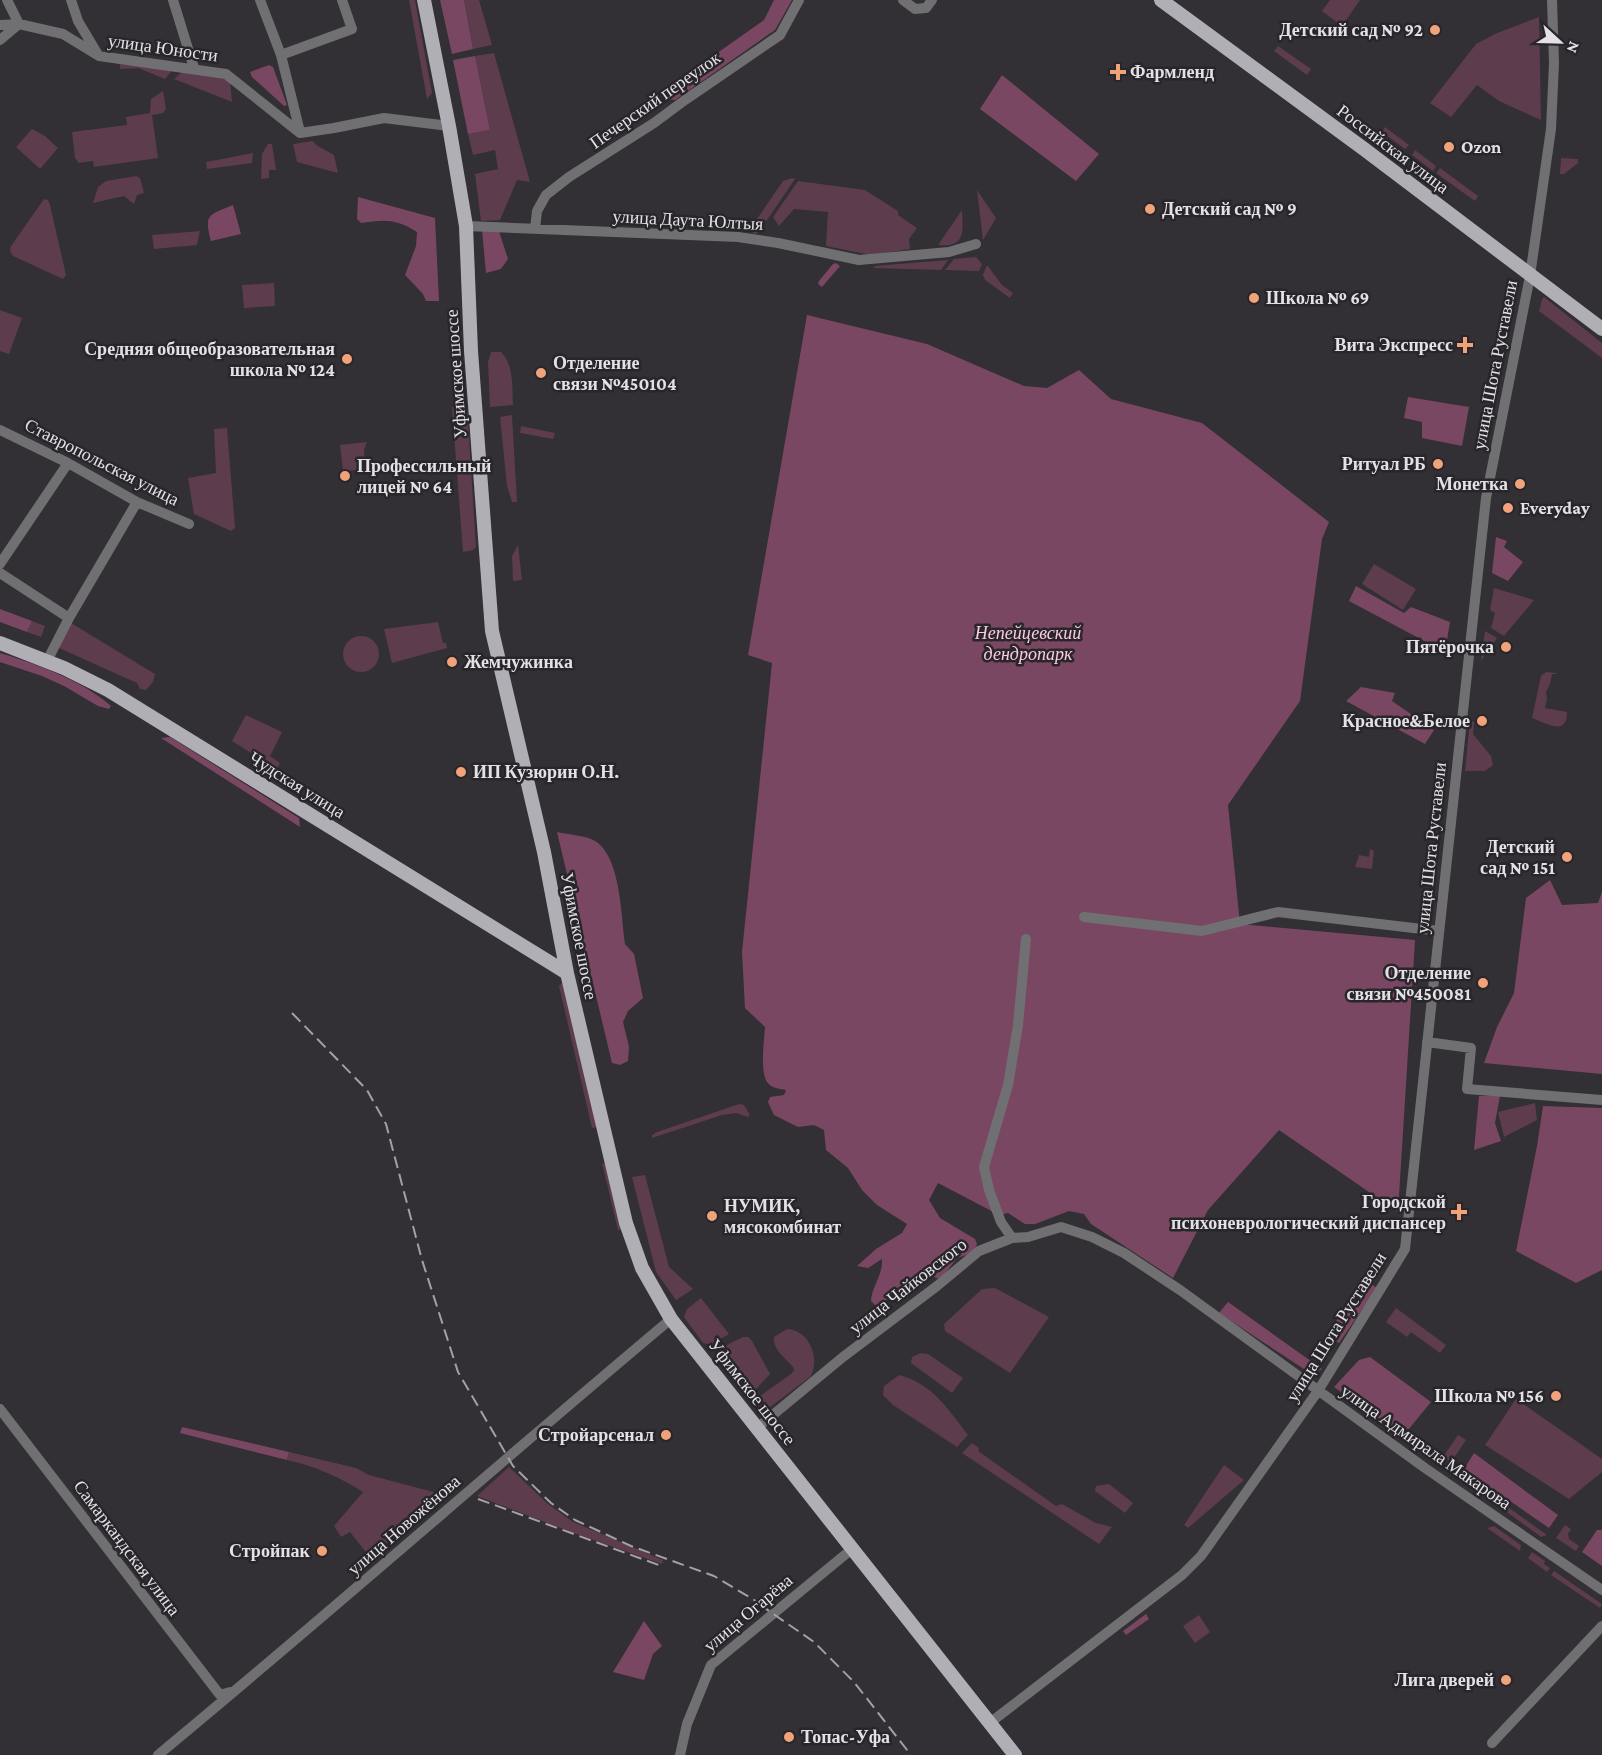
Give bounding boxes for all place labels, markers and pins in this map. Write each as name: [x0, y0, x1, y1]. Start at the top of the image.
place label: Детский сад № 92: [1279, 20, 1423, 40]
marker: Детский сад № 92: [1428, 23, 1442, 37]
place label: Фармленд: [1130, 62, 1214, 82]
marker: Фармленд: [1111, 65, 1125, 79]
place label: Ozon: [1461, 137, 1502, 157]
marker: Ozon: [1442, 140, 1456, 154]
place label: Детский сад № 9: [1162, 199, 1297, 219]
marker: Детский сад № 9: [1143, 202, 1157, 216]
place label: Школа № 69: [1266, 288, 1369, 308]
marker: Школа № 69: [1247, 291, 1261, 305]
place label: Вита Экспресс: [1334, 335, 1453, 355]
marker: Вита Экспресс: [1458, 338, 1472, 352]
place label: Средняя общеобразовательная школа № 124: [84, 339, 335, 380]
marker: Средняя общеобразовательная школа № 124: [340, 352, 354, 366]
place label: Отделение связи №450104: [553, 353, 677, 394]
marker: Отделение связи №450104: [534, 366, 548, 380]
place label: Ритуал РБ: [1342, 454, 1426, 474]
place label: Профессильный лицей № 64: [357, 456, 491, 497]
marker: Ритуал РБ: [1431, 457, 1445, 471]
marker: Профессильный лицей № 64: [338, 469, 352, 483]
place label: Монетка: [1436, 474, 1508, 494]
marker: Монетка: [1513, 477, 1527, 491]
place label: Everyday: [1520, 498, 1590, 518]
marker: Everyday: [1501, 501, 1515, 515]
place label: Пятёрочка: [1406, 637, 1494, 657]
marker: Пятёрочка: [1499, 640, 1513, 654]
place label: Жемчужинка: [464, 652, 573, 672]
marker: Жемчужинка: [445, 655, 459, 669]
place label: Красное&Белое: [1342, 711, 1470, 731]
marker: Красное&Белое: [1475, 714, 1489, 728]
place label: ИП Кузюрин О.Н.: [473, 762, 619, 782]
marker: ИП Кузюрин О.Н.: [454, 765, 468, 779]
place label: Детский сад № 151: [1480, 837, 1555, 878]
marker: Детский сад № 151: [1560, 850, 1574, 864]
place label: Отделение связи №450081: [1347, 963, 1471, 1004]
marker: Отделение связи №450081: [1476, 976, 1490, 990]
place label: Городской психоневрологический диспансер: [1171, 1192, 1446, 1233]
place label: НУМИК, мясокомбинат: [724, 1196, 841, 1237]
marker: Городской психоневрологический диспансер: [1450, 1203, 1468, 1221]
marker: НУМИК, мясокомбинат: [705, 1209, 719, 1223]
place label: Школа № 156: [1434, 1386, 1544, 1406]
marker: Школа № 156: [1549, 1389, 1563, 1403]
place label: Стройарсенал: [538, 1425, 654, 1445]
marker: Стройарсенал: [659, 1428, 673, 1442]
place label: Стройпак: [229, 1541, 311, 1561]
marker: Стройпак: [315, 1544, 329, 1558]
place label: Лига дверей: [1394, 1670, 1494, 1690]
marker: Лига дверей: [1499, 1673, 1513, 1687]
place label: Топас-Уфа: [801, 1727, 890, 1747]
marker: Топас-Уфа: [782, 1730, 796, 1744]

